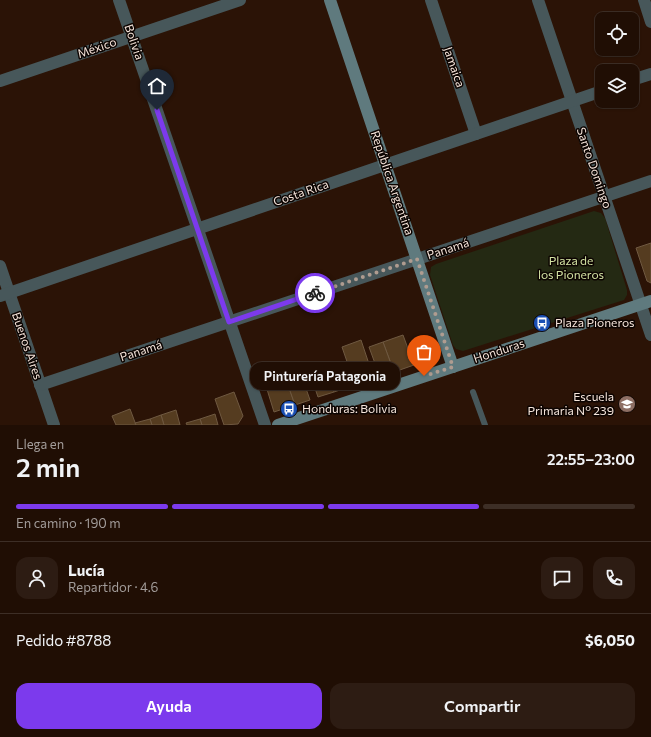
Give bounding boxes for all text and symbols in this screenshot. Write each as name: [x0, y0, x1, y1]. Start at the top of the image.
map controls: [595, 12, 639, 108]
button: locate: [595, 12, 639, 56]
street label: Bolivia: [122, 22, 148, 61]
street label: México: [75, 34, 118, 60]
street label: Jamaica: [441, 45, 468, 89]
button: layers: [595, 64, 639, 108]
pin: [140, 69, 174, 110]
icon: home: [146, 75, 168, 97]
street label: Santo Domingo: [575, 125, 615, 210]
street label: República Argentina: [369, 129, 417, 237]
street label: Costa Rica: [271, 176, 330, 208]
street label: Panamá: [425, 235, 471, 261]
park label: Plaza de los Pioneros: [538, 253, 604, 281]
courier: [295, 273, 335, 313]
icon: bike: [304, 282, 326, 304]
street label: Buenos Aires: [10, 310, 46, 381]
bus stop icon: Plaza Pioneros: [532, 313, 552, 333]
place label: Plaza Pioneros: [555, 315, 634, 329]
pin: [407, 335, 441, 376]
street label: Honduras: [471, 335, 526, 365]
street label: Panamá: [118, 337, 164, 363]
icon: bag: [413, 341, 435, 363]
callout: Pinturería Patagonia: [250, 362, 400, 390]
text: Pinturería Patagonia: [264, 368, 386, 384]
place label: Escuela Primaria N° 239: [528, 389, 614, 417]
school or university icon: Escuela Primaria N° 239: [617, 394, 637, 414]
bus stop icon: Honduras: Bolivia: [279, 399, 299, 419]
place label: Honduras: Bolivia: [302, 401, 397, 415]
text: Llega en: [16, 436, 64, 452]
text: 22:55–23:00: [547, 450, 635, 468]
text: 2 min: [16, 451, 80, 482]
text: En camino · 190 m: [16, 515, 121, 531]
button: person: [16, 557, 58, 599]
button: chat: [541, 557, 583, 599]
button: phone: [593, 557, 635, 599]
text: Lucía: [68, 561, 105, 579]
text: Repartidor · 4.6: [68, 579, 158, 595]
text: Pedido #8788: [16, 631, 111, 649]
text: $6,050: [585, 631, 635, 649]
button: Ayuda: [16, 683, 322, 729]
button: Compartir: [330, 683, 635, 729]

